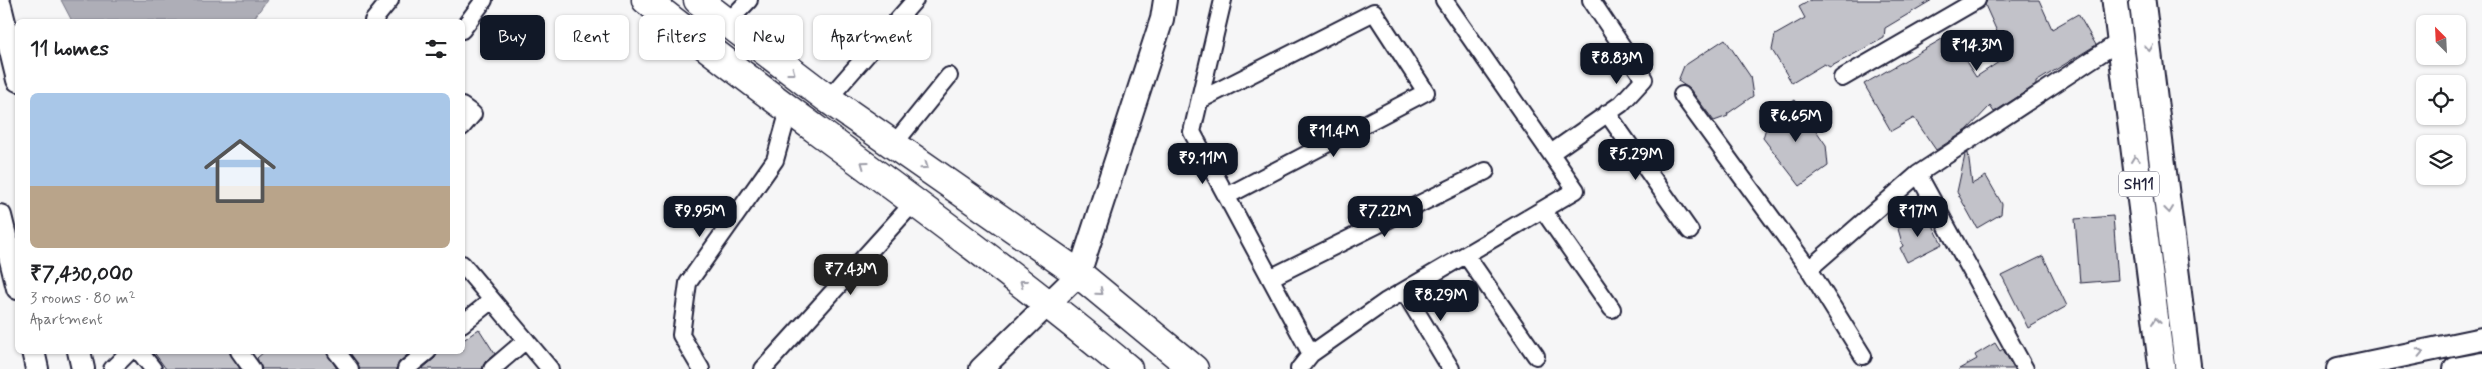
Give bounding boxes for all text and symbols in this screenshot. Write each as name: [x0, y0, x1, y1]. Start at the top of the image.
chip: Buy: [480, 15, 545, 60]
chip: Rent: [555, 15, 629, 60]
chip: Filters: [639, 15, 725, 60]
chip: New: [735, 15, 803, 60]
chip: Apartment: [813, 15, 931, 60]
north arrow: [2416, 15, 2466, 65]
map controls: [2416, 15, 2466, 185]
pin: ₹14.3M: [1936, 30, 2018, 72]
text: 11 homes: [30, 35, 109, 63]
icon: filters: [422, 35, 450, 63]
text: ₹14.3M: [1952, 35, 2002, 56]
pin: ₹8.83M: [1576, 42, 1658, 85]
one-way arrow: [2143, 45, 2154, 53]
text: ₹8.83M: [1591, 48, 1643, 69]
one-way arrow: [786, 66, 796, 75]
button: locate: [2416, 75, 2466, 125]
pin: ₹6.65M: [1755, 100, 1837, 143]
text: ₹6.65M: [1770, 106, 1822, 127]
pin: ₹11.4M: [1293, 116, 1375, 158]
text: ₹11.4M: [1309, 121, 1359, 142]
icon: home: [195, 126, 285, 216]
button: layers: [2416, 135, 2466, 185]
pin: ₹5.29M: [1595, 138, 1677, 181]
pin: ₹9.11M: [1162, 142, 1244, 185]
text: ₹5.29M: [1609, 144, 1663, 165]
text: ₹9.11M: [1179, 148, 1227, 169]
one-way arrow: [2131, 155, 2141, 164]
one-way arrow: [919, 160, 929, 169]
one-way arrow: [861, 161, 870, 171]
road number: SH11: [2119, 172, 2159, 196]
pin: ₹9.95M: [659, 196, 741, 238]
pin: ₹7.22M: [1344, 196, 1426, 238]
pin: ₹17M: [1888, 196, 1948, 238]
text: ₹9.95M: [675, 201, 725, 222]
text: ₹7.22M: [1359, 201, 1411, 222]
text: ₹17M: [1899, 201, 1937, 222]
one-way arrow: [2163, 205, 2173, 214]
pin: ₹7.43M: [810, 254, 892, 296]
text: ₹7.43M: [825, 259, 877, 280]
text: ₹7,430,000: [30, 260, 133, 288]
one-way arrow: [1020, 280, 1029, 288]
pin: ₹8.29M: [1400, 280, 1482, 322]
text: ₹8.29M: [1415, 285, 1467, 306]
one-way arrow: [1094, 286, 1103, 295]
text: 3 rooms · 80 m²: [30, 288, 136, 309]
text: Apartment: [30, 309, 103, 330]
one-way arrow: [2151, 316, 2162, 324]
one-way arrow: [2416, 347, 2425, 358]

